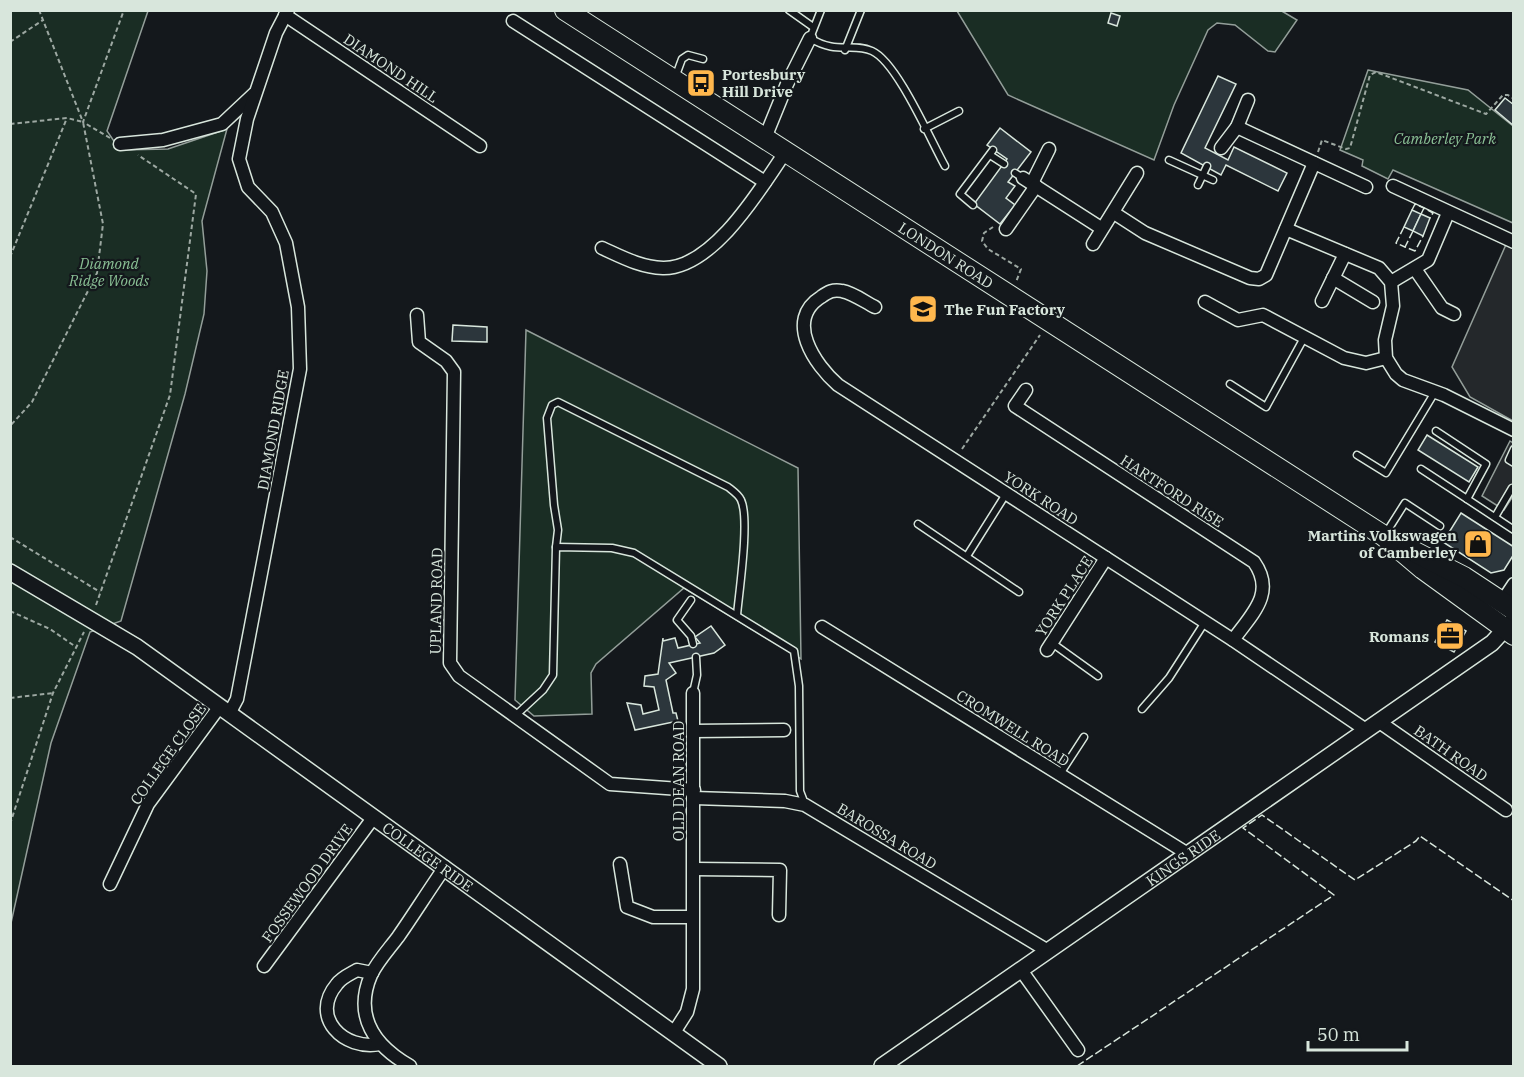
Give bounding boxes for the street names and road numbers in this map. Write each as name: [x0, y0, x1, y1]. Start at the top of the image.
street label: DIAMOND HILL: [340, 29, 442, 107]
street label: LONDON ROAD: [895, 217, 997, 292]
street label: DIAMOND RIDGE: [253, 368, 293, 492]
street label: HARTFORD RISE: [1117, 451, 1227, 531]
street label: YORK ROAD: [1000, 467, 1082, 529]
street label: UPLAND ROAD: [426, 548, 446, 654]
street label: YORK PLACE: [1031, 552, 1097, 640]
street label: CROMWELL ROAD: [953, 685, 1073, 771]
street label: COLLEGE CLOSE: [126, 700, 210, 808]
street label: OLD DEAN ROAD: [669, 721, 688, 841]
street label: BATH ROAD: [1411, 721, 1491, 785]
street label: BAROSSA ROAD: [834, 799, 940, 873]
street label: COLLEGE RIDE: [379, 817, 477, 895]
street label: FOSSEWOOD DRIVE: [257, 820, 357, 946]
street label: KINGS RIDE: [1142, 825, 1224, 890]

